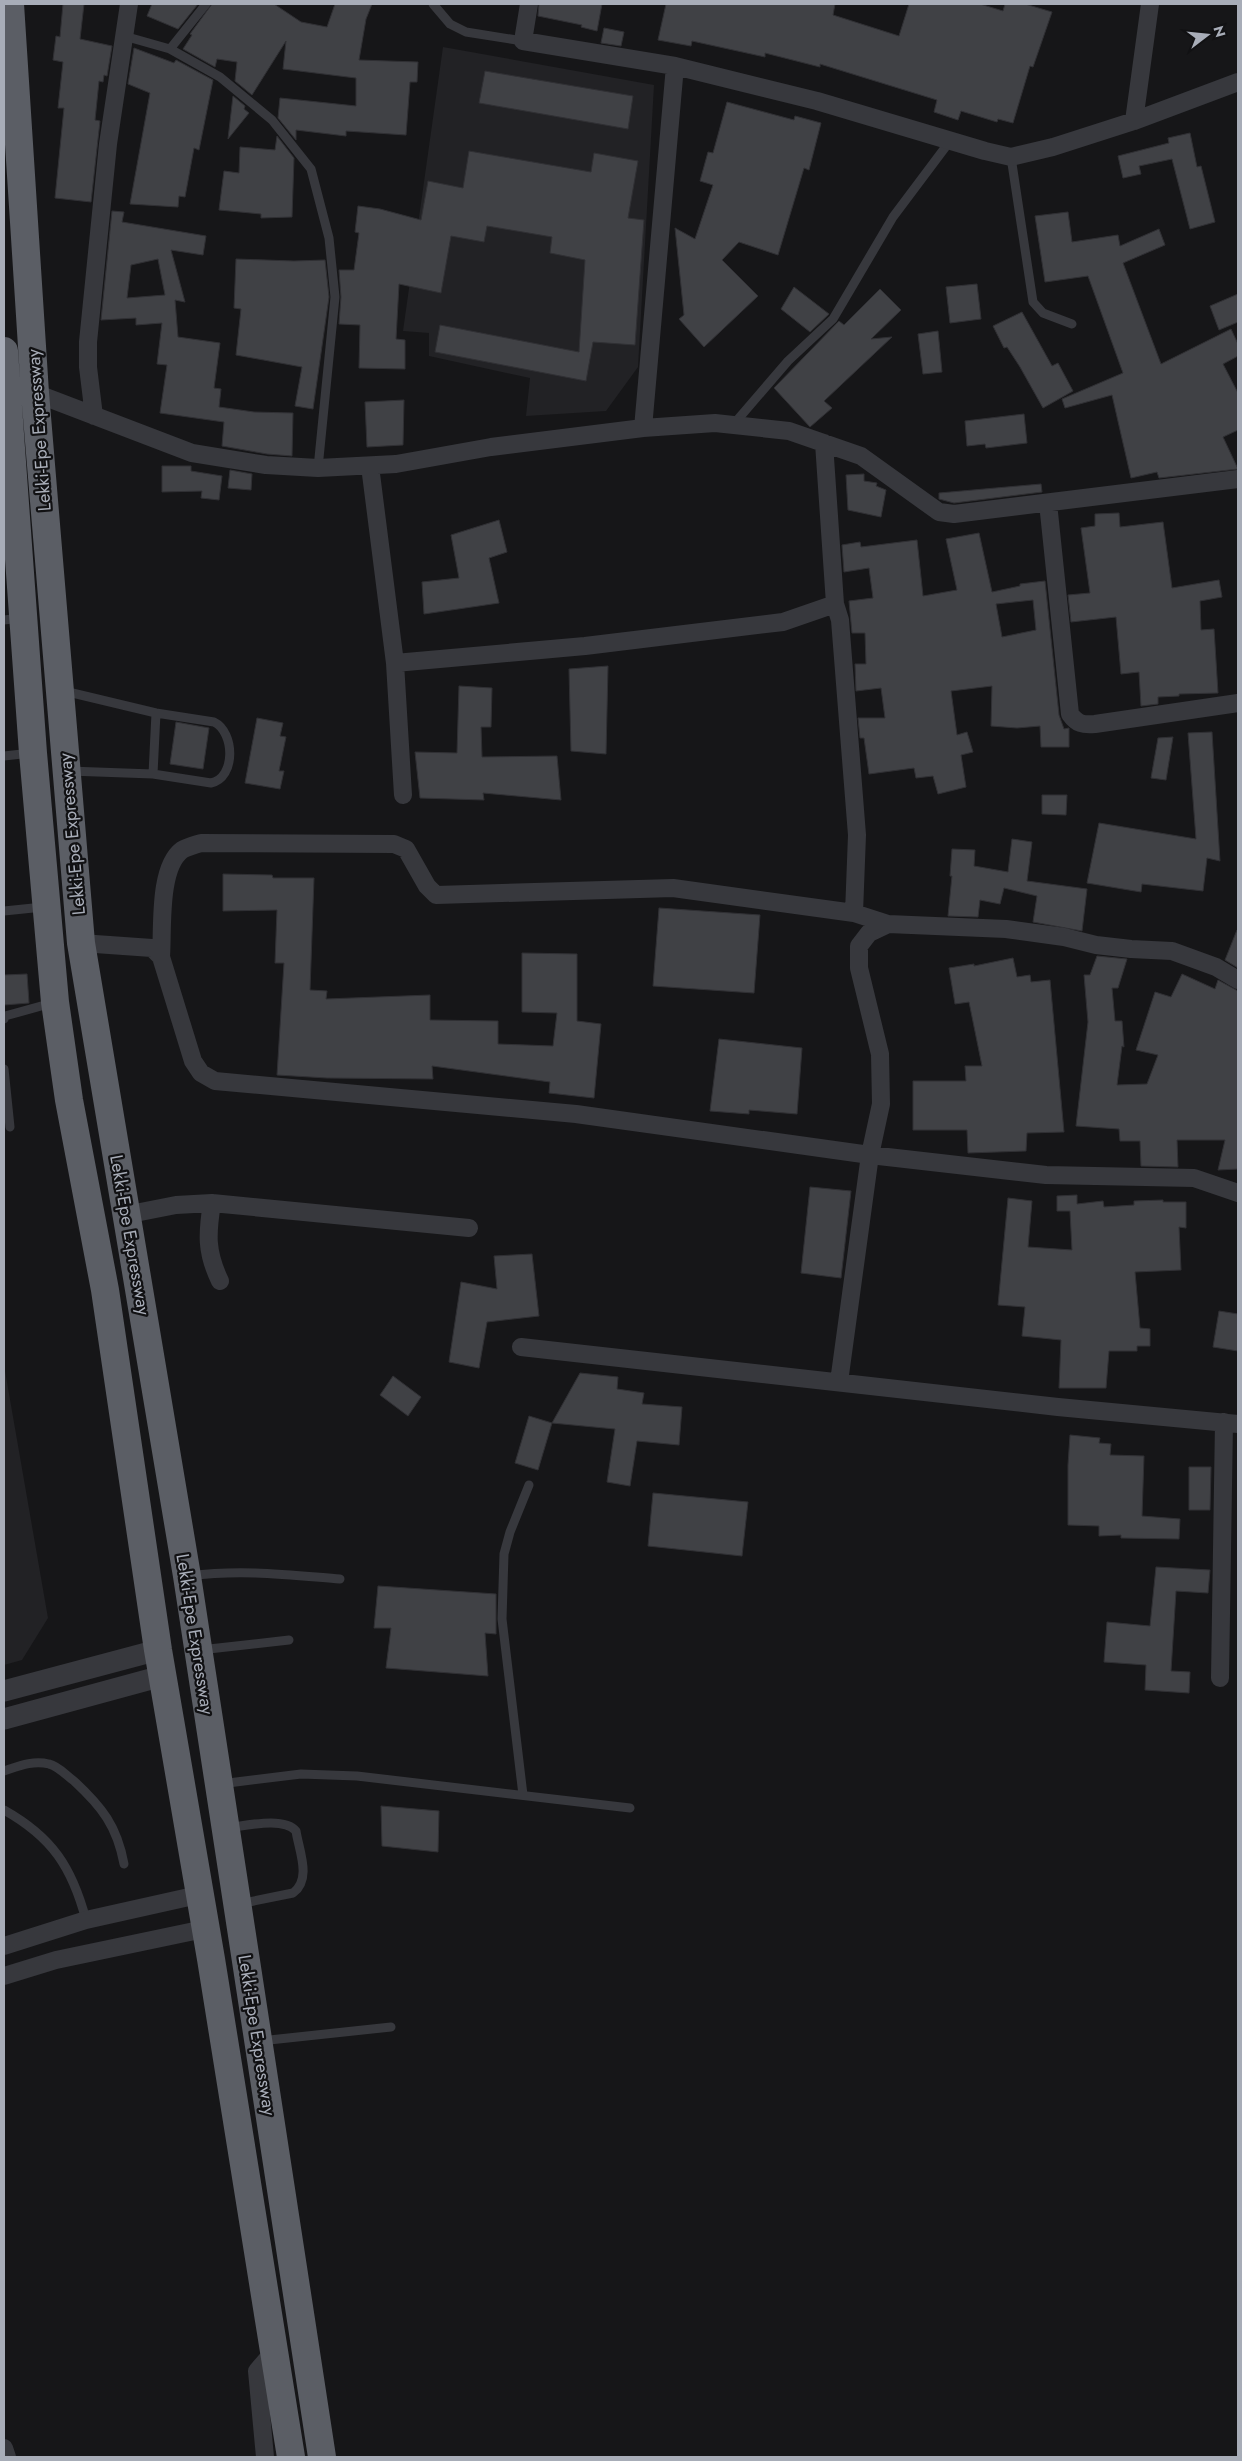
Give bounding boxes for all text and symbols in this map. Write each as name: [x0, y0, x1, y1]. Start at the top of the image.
north arrow: [1182, 10, 1232, 60]
text: N: [1208, 23, 1231, 40]
street label: Lekki-Epe Expressway: [20, 348, 58, 512]
street label: Lekki-Epe Expressway: [52, 752, 92, 916]
street label: Lekki-Epe Expressway: [103, 1153, 157, 1317]
street label: Lekki-Epe Expressway: [169, 1552, 221, 1716]
street label: Lekki-Epe Expressway: [231, 1953, 283, 2117]

